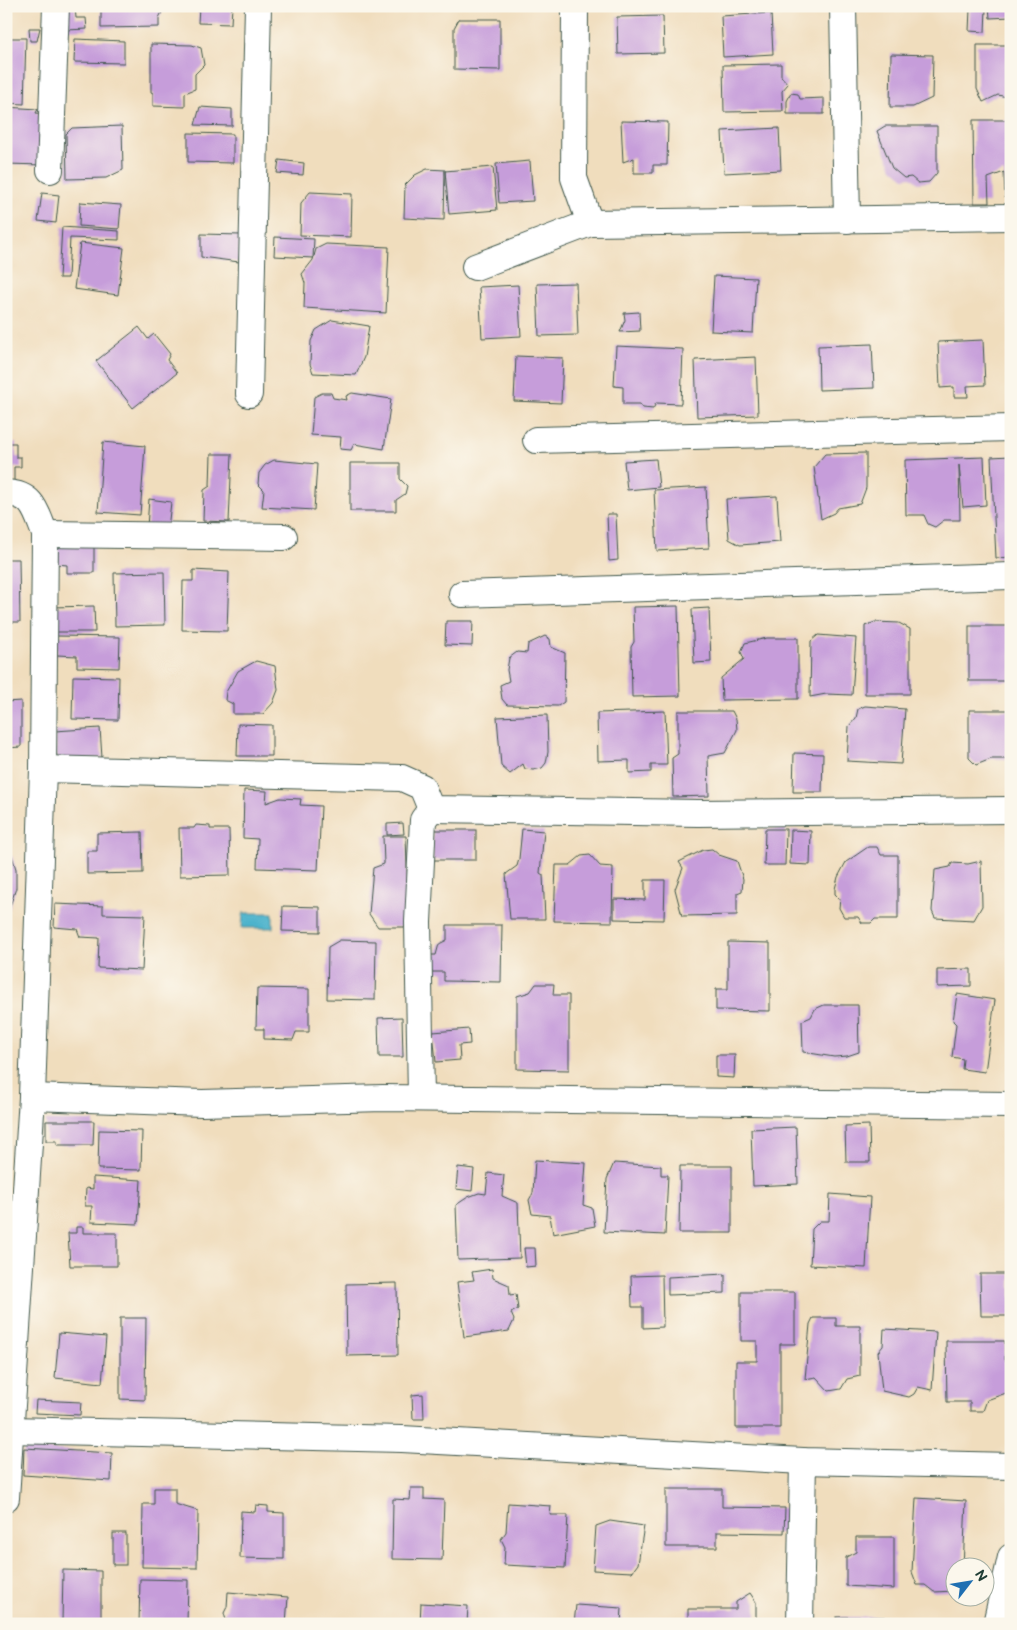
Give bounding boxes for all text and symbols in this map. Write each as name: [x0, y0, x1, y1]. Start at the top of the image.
north arrow: [944, 1558, 994, 1608]
text: N: [971, 1567, 991, 1584]

